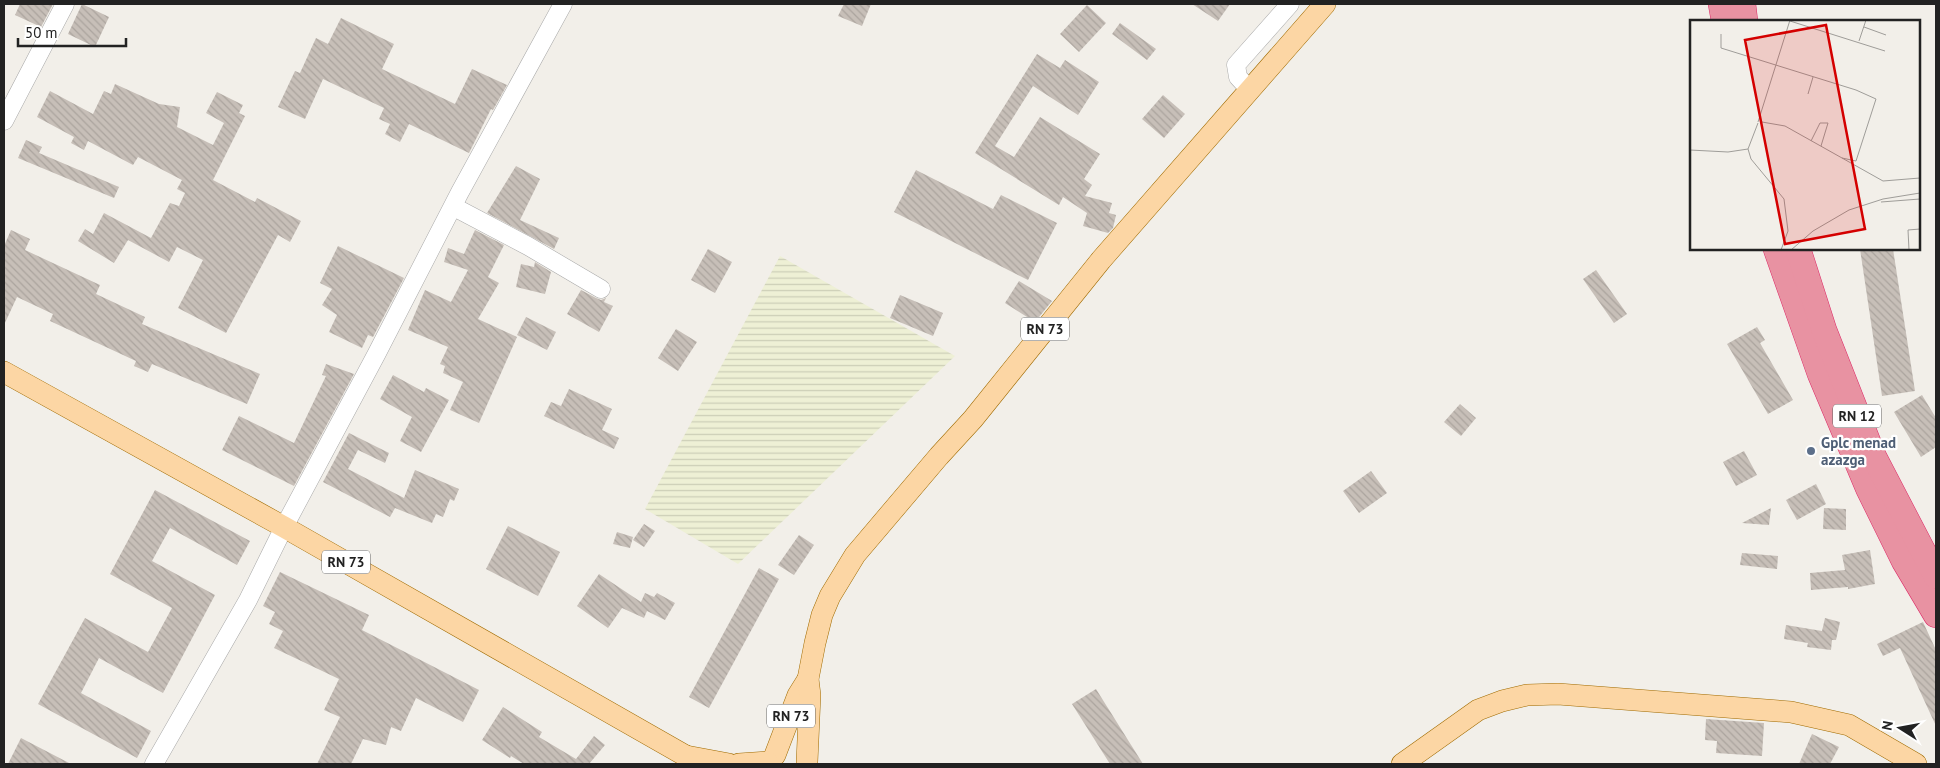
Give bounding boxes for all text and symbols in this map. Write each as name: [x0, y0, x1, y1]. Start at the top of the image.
scale bar: [18, 15, 125, 47]
inset map: [1690, 20, 1920, 250]
text: 50 m: [25, 23, 58, 42]
road number: RN 73: [1021, 318, 1069, 340]
road number: RN 12: [1833, 404, 1881, 428]
place label: Gplc menad azazga: [1821, 433, 1896, 469]
marker: Gplc menad azazga: [1805, 445, 1817, 457]
road number: RN 73: [322, 550, 370, 574]
north arrow: [1875, 703, 1925, 753]
road number: RN 73: [767, 704, 815, 728]
text: N: [1878, 719, 1897, 732]

